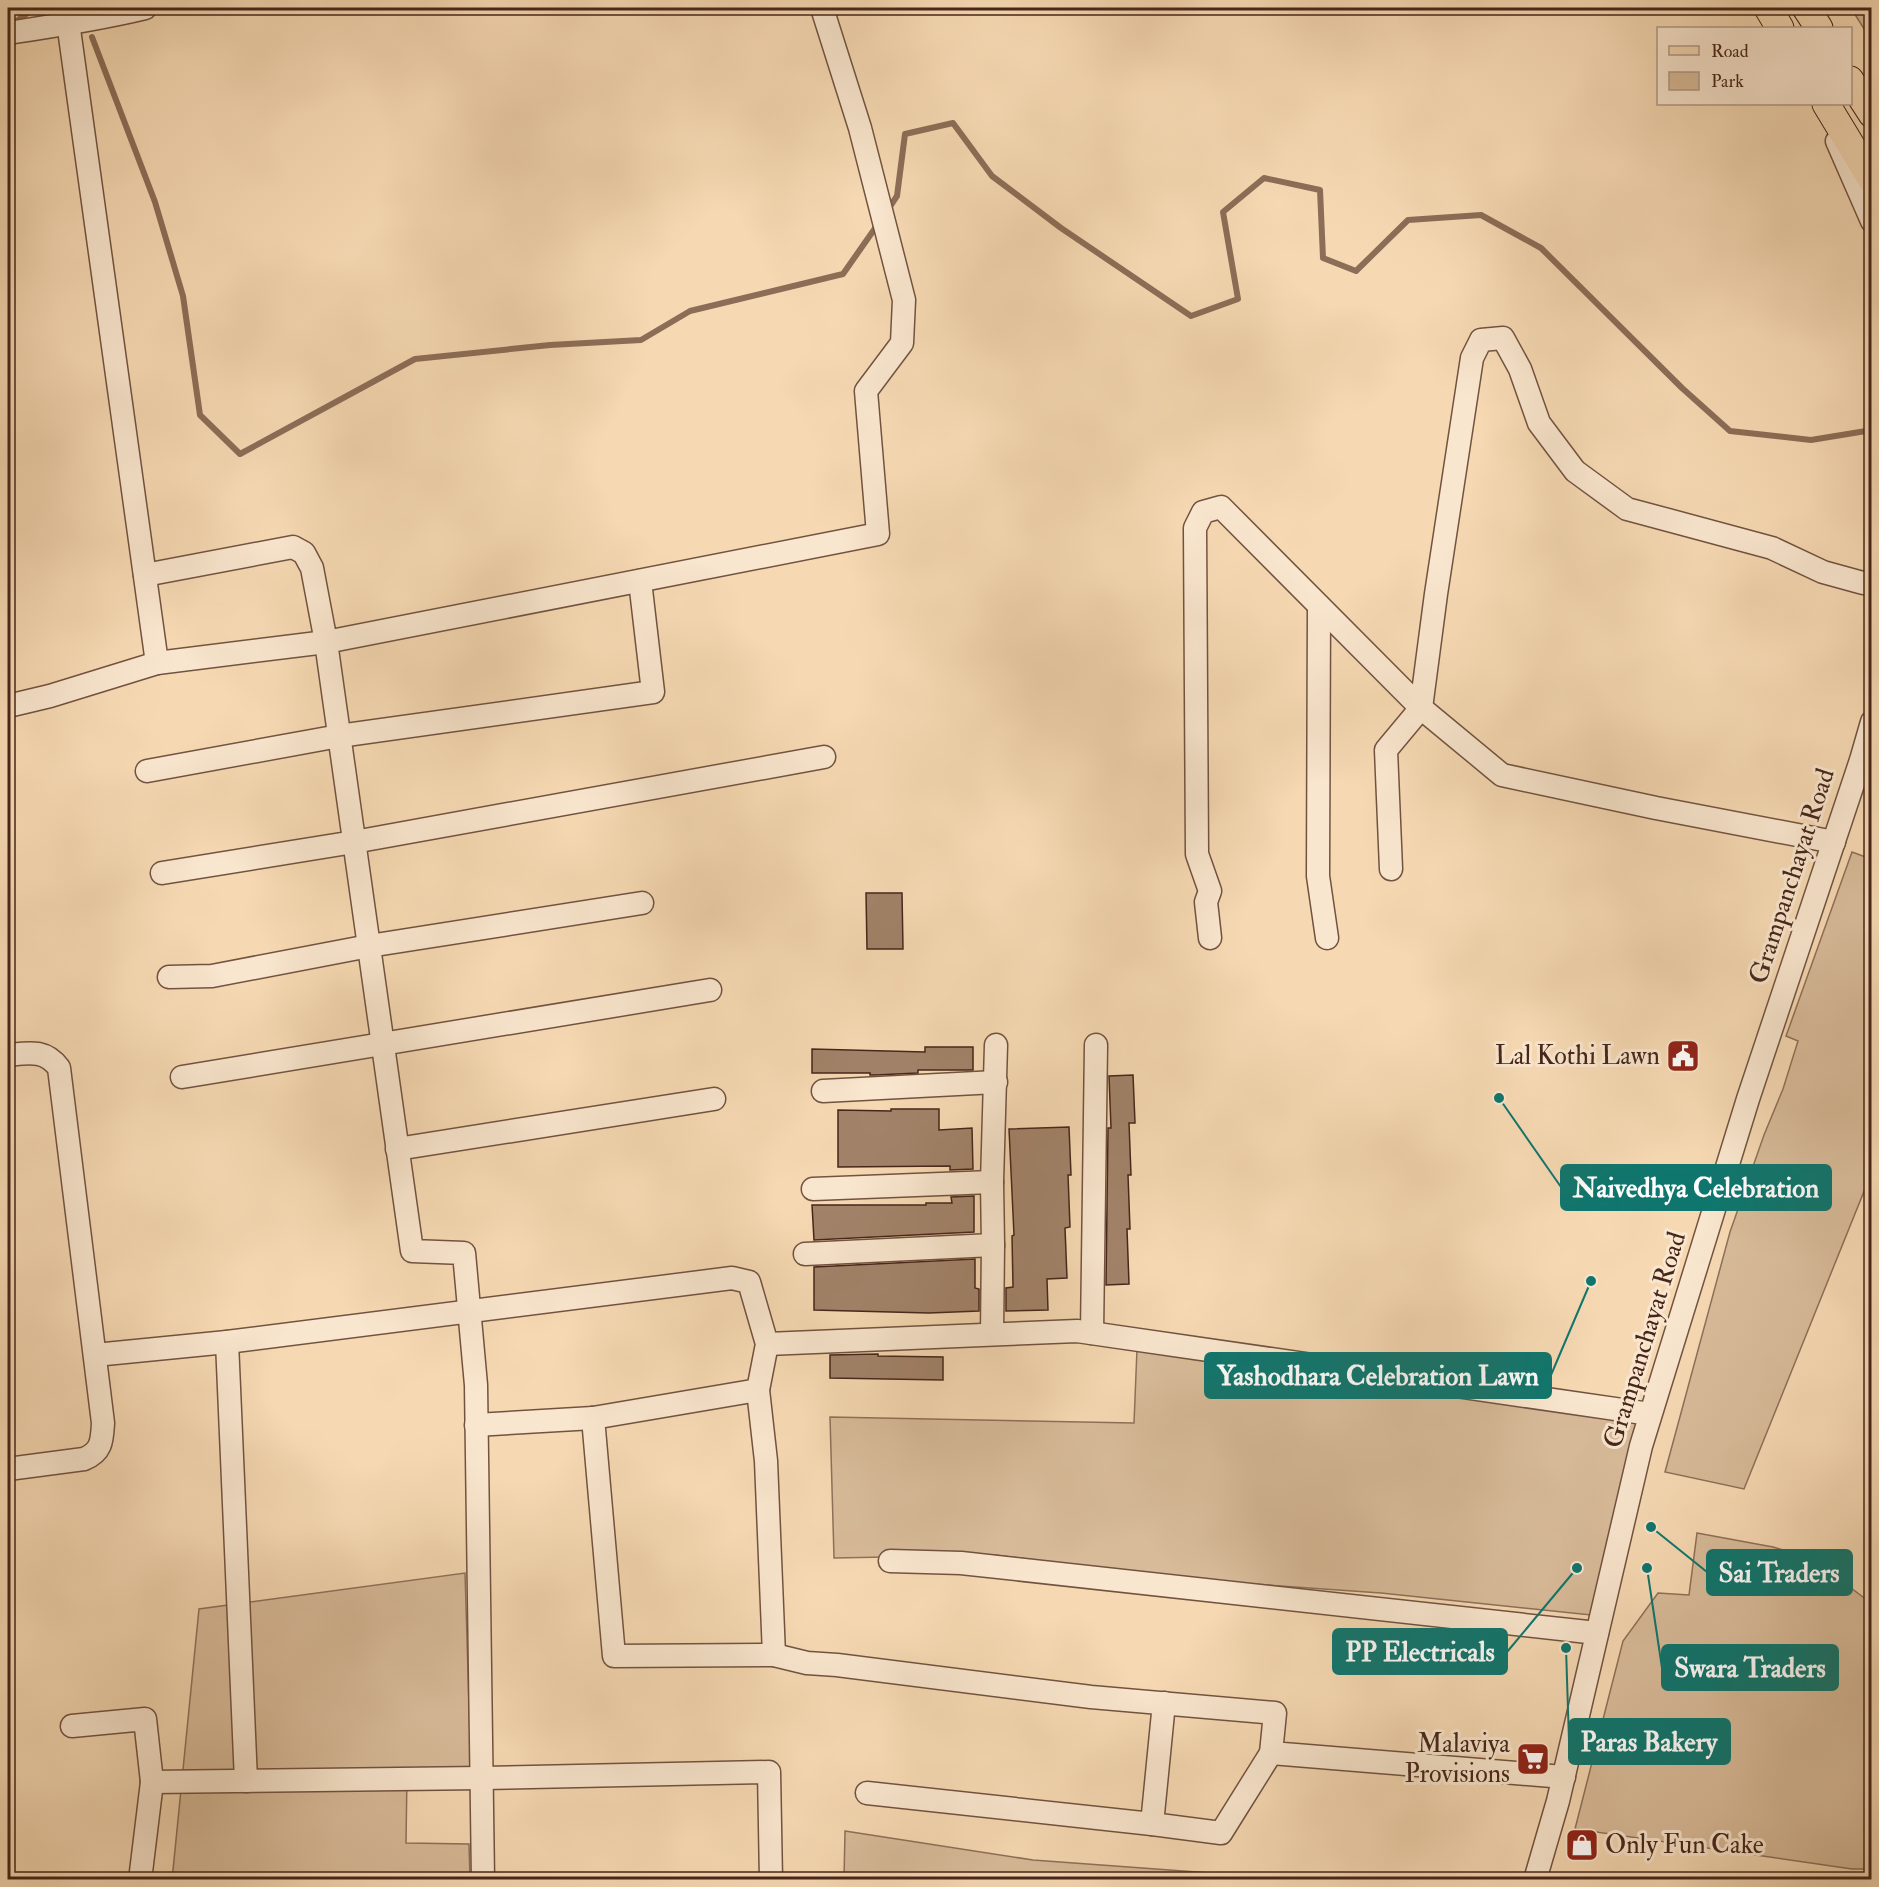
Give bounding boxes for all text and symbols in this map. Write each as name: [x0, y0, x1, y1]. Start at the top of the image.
legend: [1657, 27, 1852, 105]
text: Road: [1711, 40, 1749, 63]
text: Park: [1711, 70, 1744, 93]
street label: Grampanchayat Road: [1742, 764, 1843, 988]
public building icon: Lal Kothi Lawn: [1665, 1038, 1701, 1074]
place label: Lal Kothi Lawn: [1495, 1040, 1660, 1072]
callout: Naivedhya Celebration: [1561, 1165, 1831, 1210]
text: Naivedhya Celebration: [1572, 1172, 1819, 1206]
street label: Grampanchayat Road: [1597, 1228, 1694, 1452]
callout: Yashodhara Celebration Lawn: [1205, 1353, 1551, 1398]
text: Yashodhara Celebration Lawn: [1216, 1360, 1539, 1393]
callout: Sai Traders: [1707, 1550, 1852, 1595]
text: Sai Traders: [1718, 1557, 1840, 1590]
callout: PP Electricals: [1333, 1629, 1507, 1674]
text: PP Electricals: [1345, 1636, 1495, 1669]
callout: Swara Traders: [1662, 1645, 1838, 1690]
text: Swara Traders: [1674, 1652, 1826, 1685]
callout: Paras Bakery: [1569, 1719, 1730, 1764]
text: Paras Bakery: [1581, 1726, 1719, 1760]
place label: Malaviya Provisions: [1404, 1728, 1510, 1790]
supermarket icon: Malaviya Provisions: [1515, 1741, 1551, 1777]
shop icon: Only Fun Cake: [1564, 1827, 1600, 1863]
place label: Only Fun Cake: [1605, 1829, 1764, 1861]

